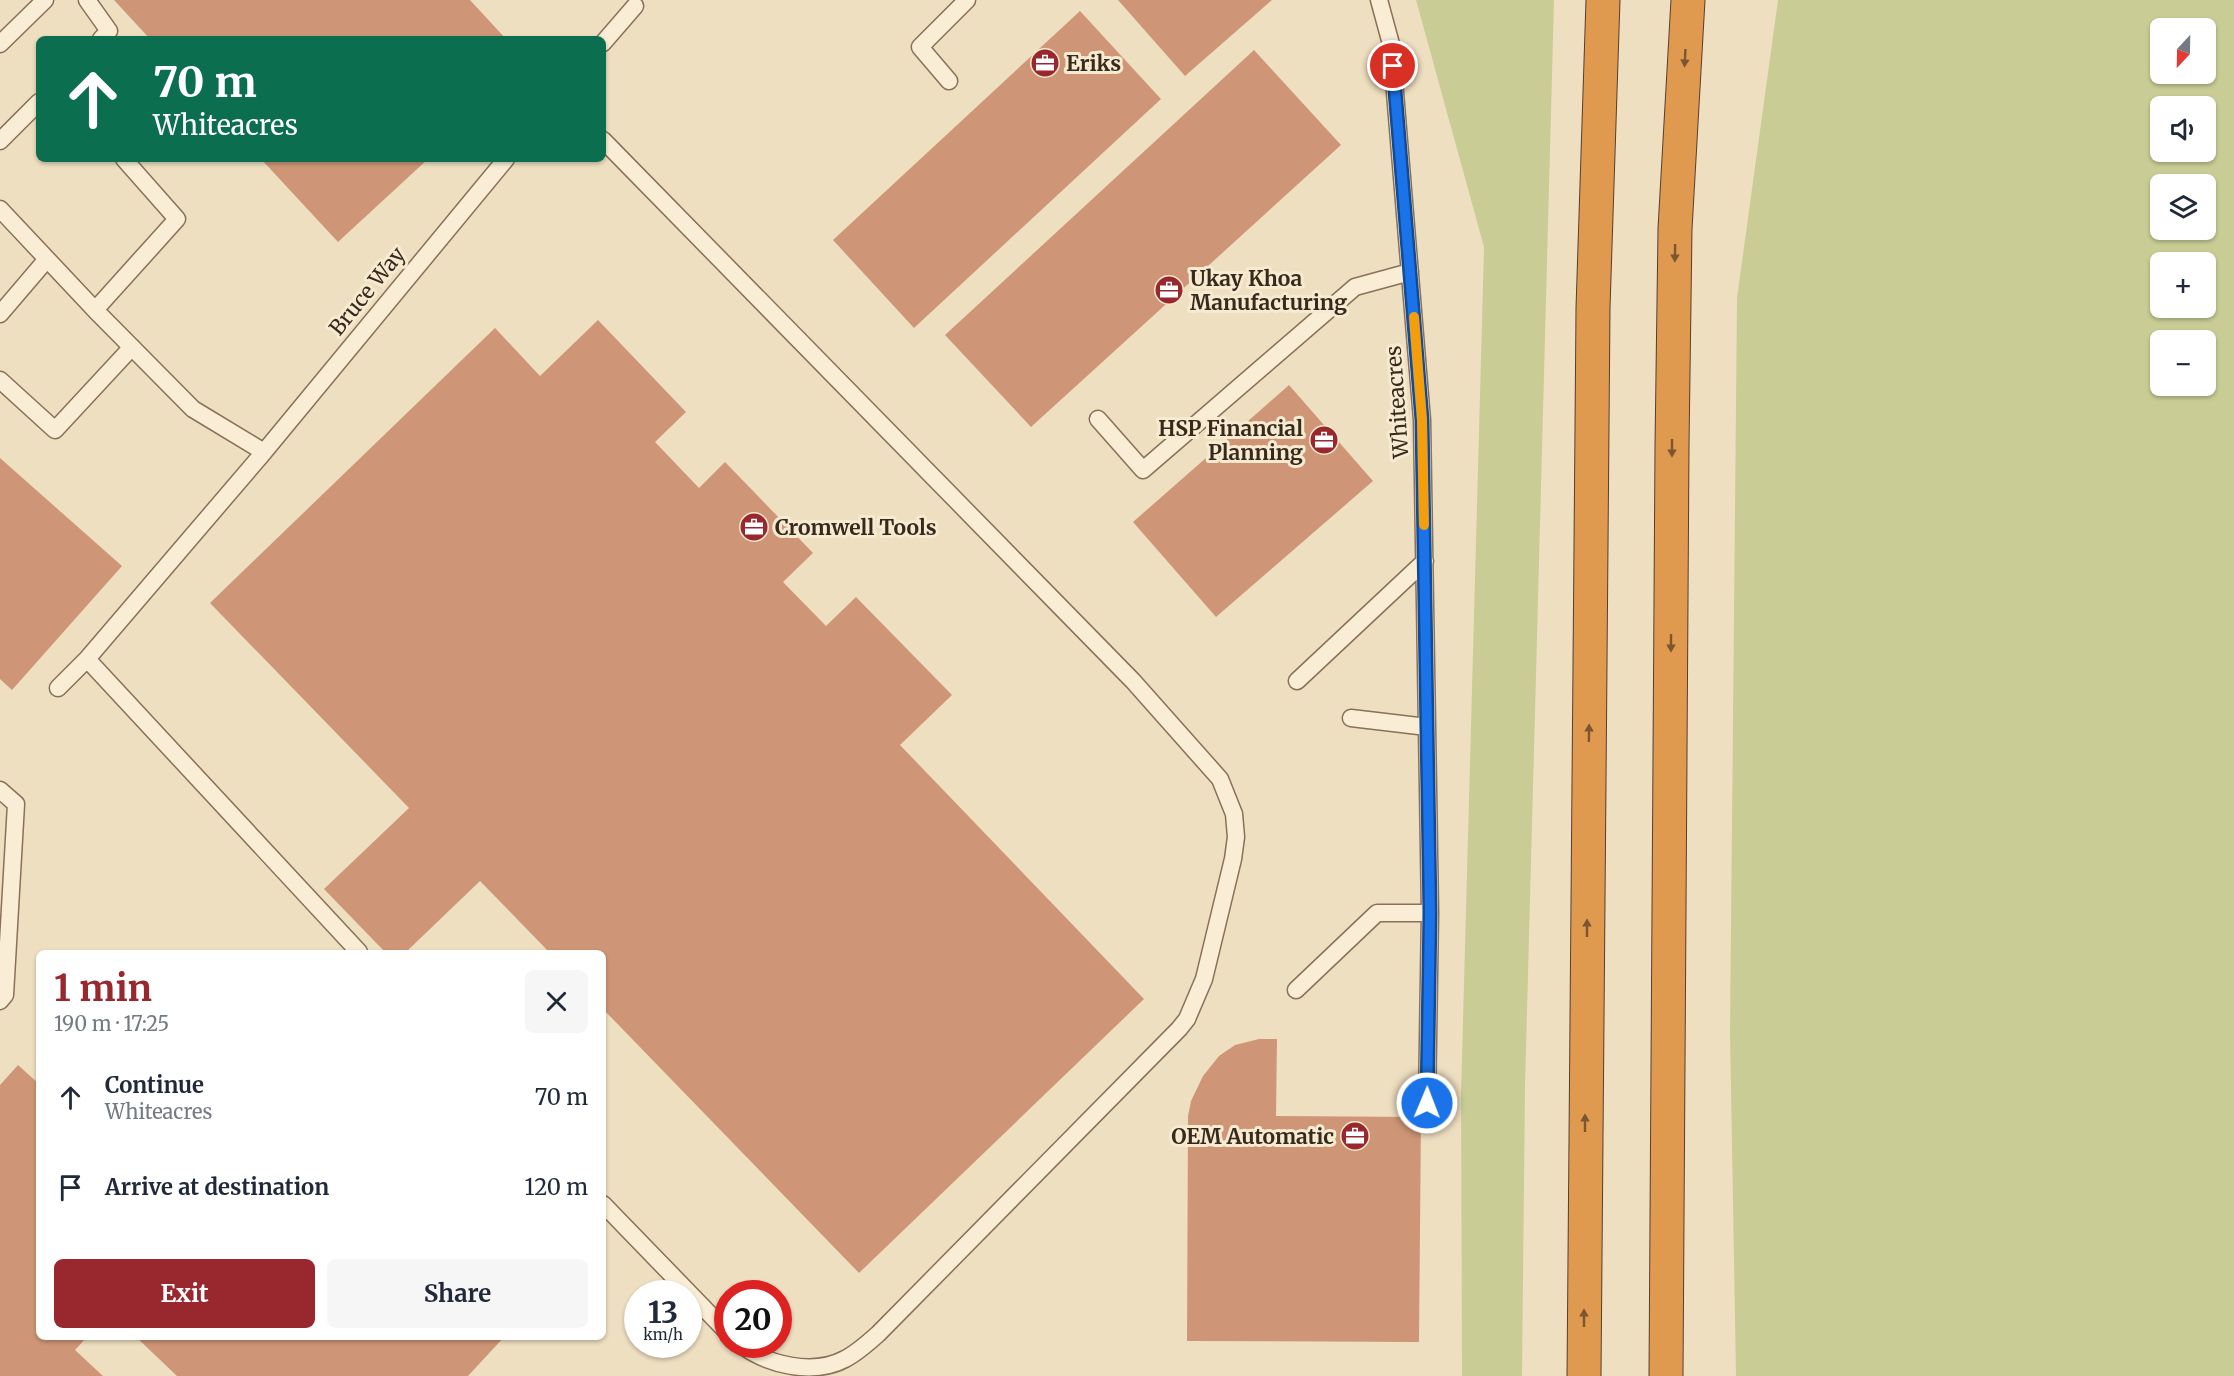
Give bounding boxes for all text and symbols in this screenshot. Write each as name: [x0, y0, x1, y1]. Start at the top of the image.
north arrow: [2150, 18, 2216, 84]
map controls: [2150, 18, 2216, 396]
pin: [1367, 40, 1418, 91]
office icon: Eriks: [1029, 47, 1061, 79]
icon: arrive: [1376, 49, 1409, 82]
one-way arrow: [1680, 49, 1689, 68]
place label: Eriks: [1066, 50, 1121, 77]
text: 70 m: [153, 56, 257, 108]
icon: ahead: [54, 60, 132, 138]
button: sound: [2150, 96, 2216, 162]
text: Whiteacres: [153, 108, 298, 142]
button: layers: [2150, 174, 2216, 240]
street label: Bruce Way: [323, 241, 411, 341]
one-way arrow: [1670, 244, 1679, 263]
button: +: [2150, 252, 2216, 318]
place label: Ukay Khoa Manufacturing: [1190, 265, 1347, 316]
office icon: Ukay Khoa Manufacturing: [1153, 274, 1185, 306]
button: −: [2150, 330, 2216, 396]
street label: Whiteacres: [1380, 345, 1414, 460]
place label: HSP Financial Planning: [1158, 415, 1303, 466]
office icon: HSP Financial Planning: [1308, 424, 1340, 456]
one-way arrow: [1667, 439, 1676, 458]
office icon: Cromwell Tools: [738, 511, 770, 543]
place label: Cromwell Tools: [775, 514, 937, 541]
one-way arrow: [1666, 634, 1676, 653]
one-way arrow: [1584, 723, 1593, 742]
one-way arrow: [1582, 918, 1592, 937]
text: 1 min: [54, 966, 152, 1011]
button: close: [525, 970, 588, 1033]
text: 190 m · 17:25: [54, 1011, 169, 1036]
text: Continue: [105, 1071, 204, 1099]
position arrow: [1395, 1071, 1459, 1135]
icon: ahead: [54, 1081, 87, 1114]
text: 70 m: [535, 1083, 588, 1111]
text: Whiteacres: [105, 1099, 212, 1124]
one-way arrow: [1581, 1113, 1590, 1132]
office icon: OEM Automatic: [1339, 1120, 1371, 1152]
place label: OEM Automatic: [1171, 1123, 1334, 1150]
icon: arrive: [54, 1171, 87, 1204]
text: Arrive at destination: [105, 1173, 329, 1201]
text: 120 m: [524, 1173, 588, 1201]
button: Exit: [54, 1259, 315, 1328]
button: Share: [327, 1259, 588, 1328]
speed limit sign: 20: [714, 1280, 792, 1358]
text: 13: [648, 1293, 678, 1331]
one-way arrow: [1579, 1308, 1589, 1327]
text: km/h: [643, 1325, 683, 1344]

